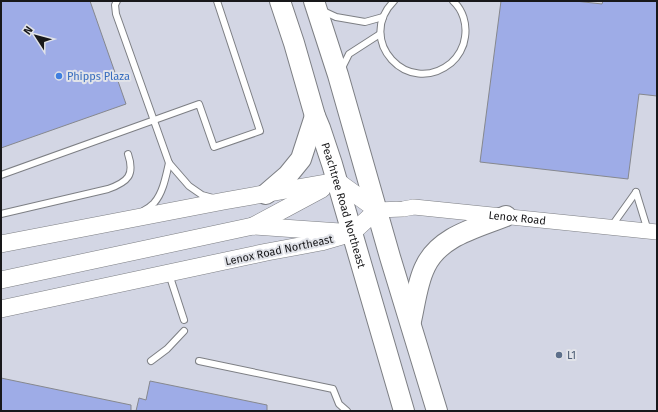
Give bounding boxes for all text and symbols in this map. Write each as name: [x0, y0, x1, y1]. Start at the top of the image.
north arrow: [16, 16, 56, 56]
text: N: [21, 24, 36, 37]
place label: Phipps Plaza: [67, 70, 130, 83]
marker: Phipps Plaza: [54, 71, 64, 81]
street label: Peachtree Road Northeast: [318, 141, 368, 270]
street label: Lenox Road: [488, 209, 547, 228]
street label: Lenox Road Northeast: [224, 233, 334, 268]
place label: L1: [567, 349, 576, 362]
marker: L1: [554, 350, 564, 360]

